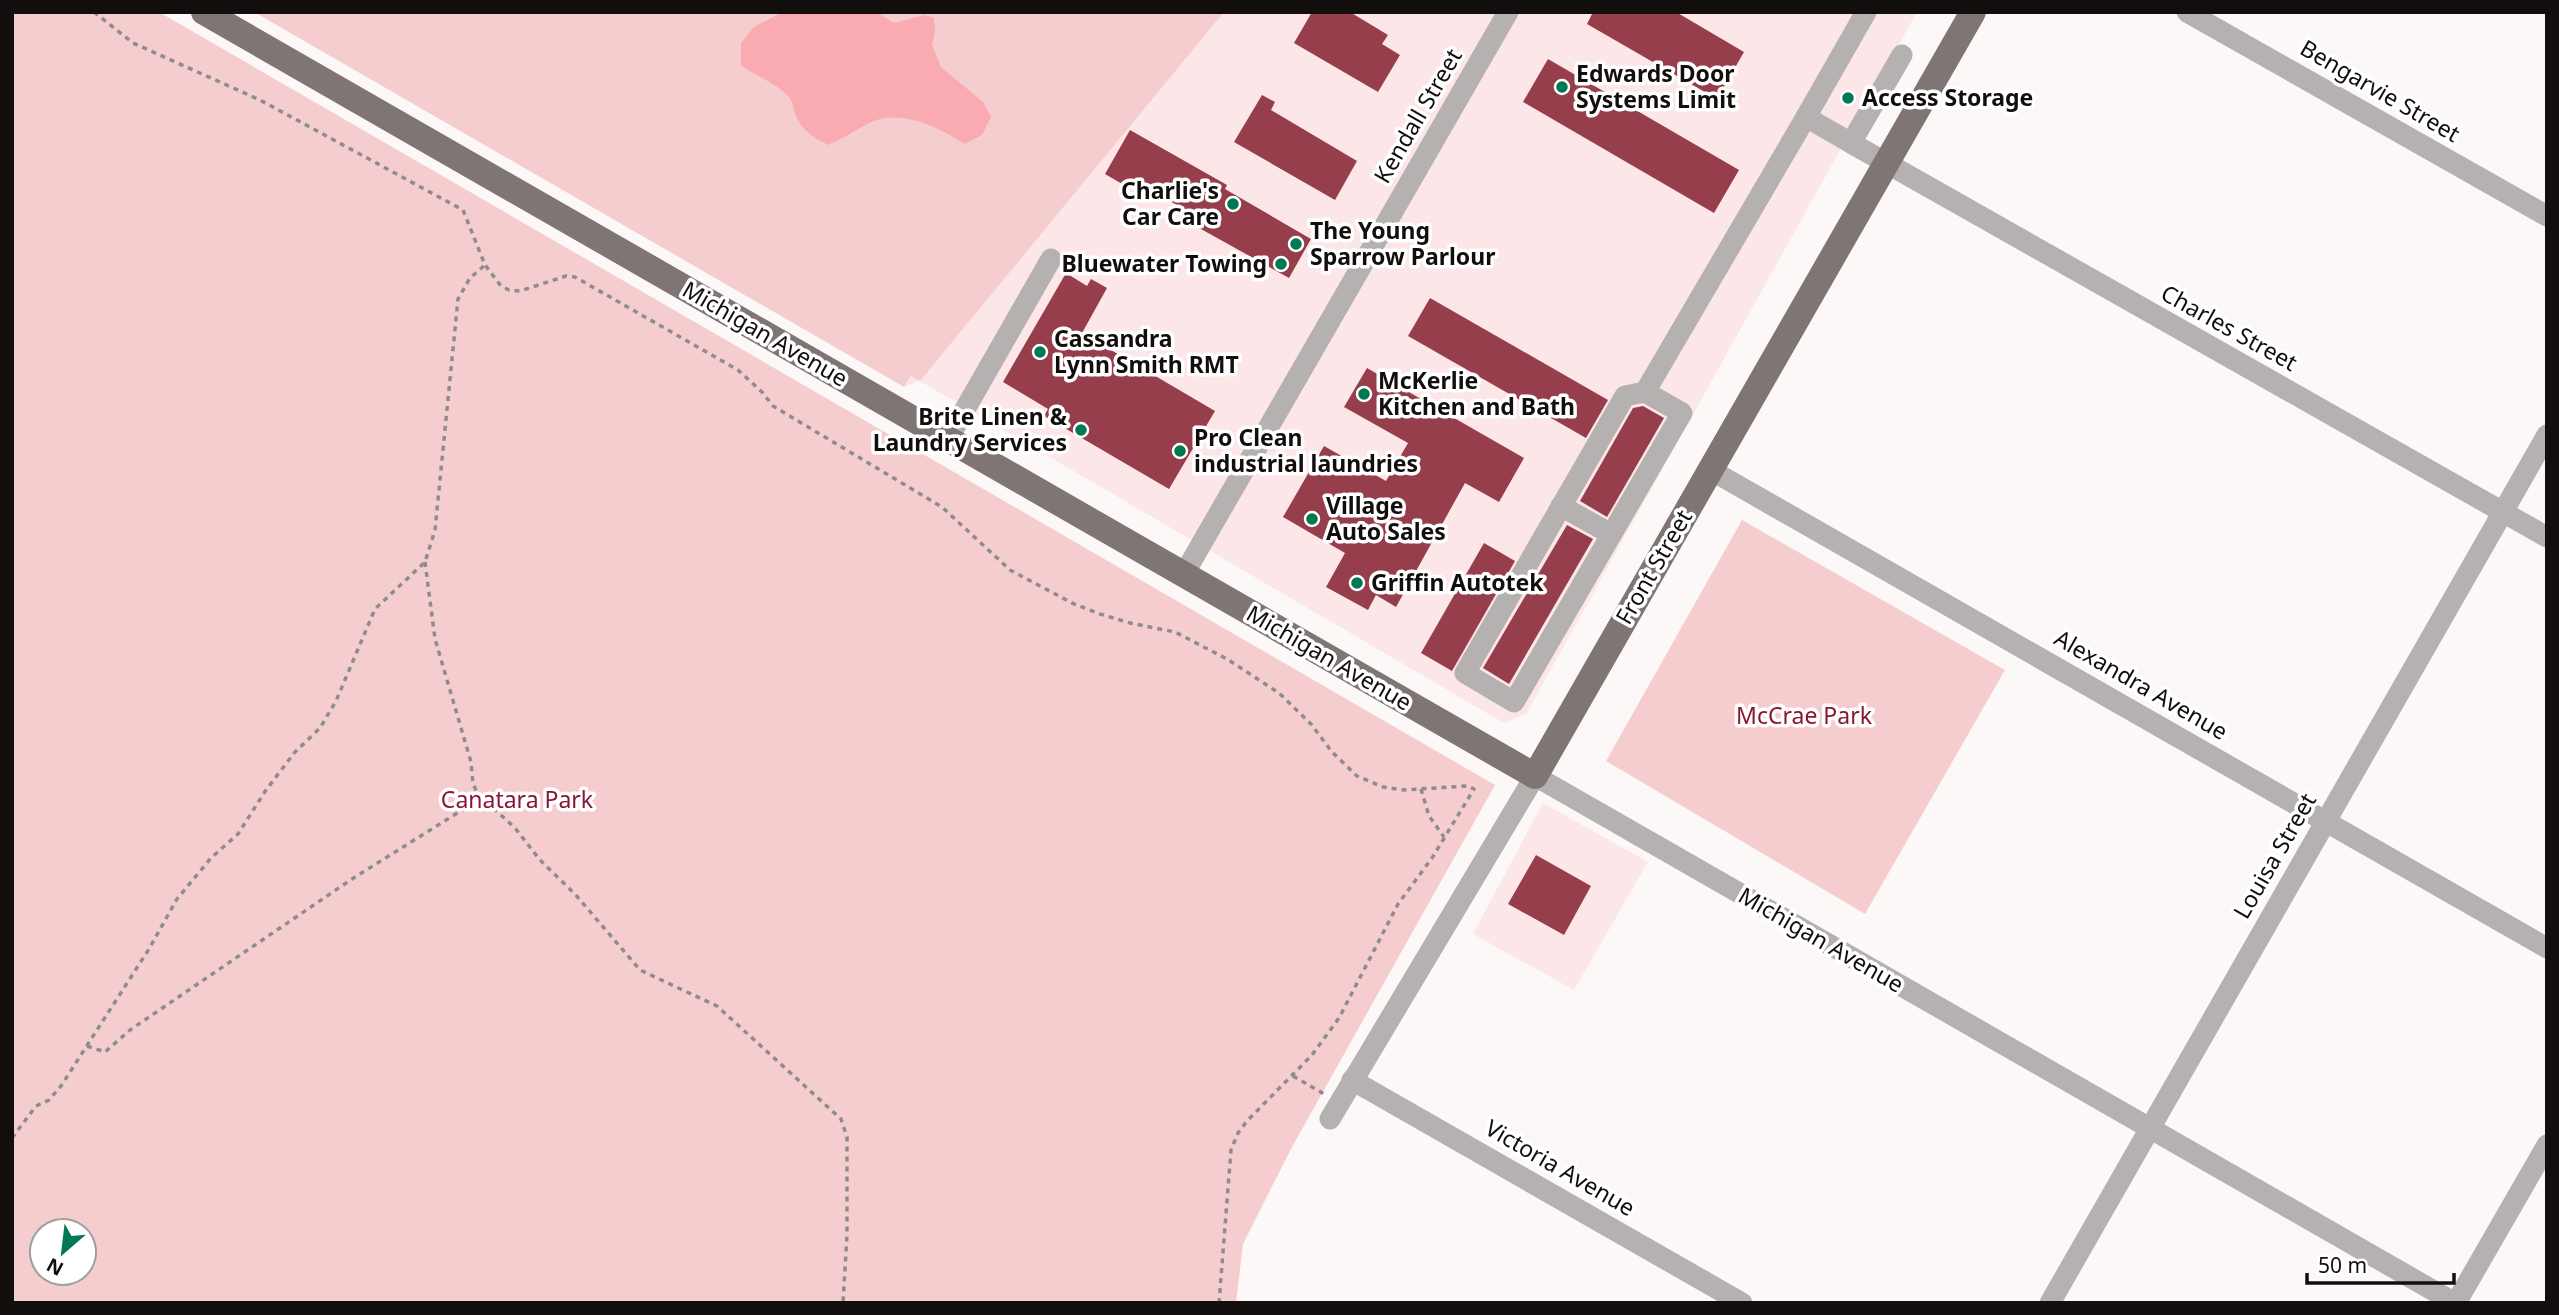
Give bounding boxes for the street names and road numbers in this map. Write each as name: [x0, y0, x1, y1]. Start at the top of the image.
street label: Bengarvie Street: [2295, 31, 2466, 149]
street label: Kendall Street: [1366, 42, 1469, 189]
street label: Michigan Avenue: [677, 273, 854, 393]
street label: Charles Street: [2156, 276, 2303, 378]
street label: Front Street: [1607, 503, 1699, 630]
street label: Michigan Avenue: [1241, 597, 1418, 717]
street label: Alexandra Avenue: [2049, 621, 2234, 747]
street label: Louisa Street: [2225, 787, 2323, 924]
street label: Michigan Avenue: [1733, 879, 1910, 999]
street label: Victoria Avenue: [1480, 1111, 1641, 1223]

